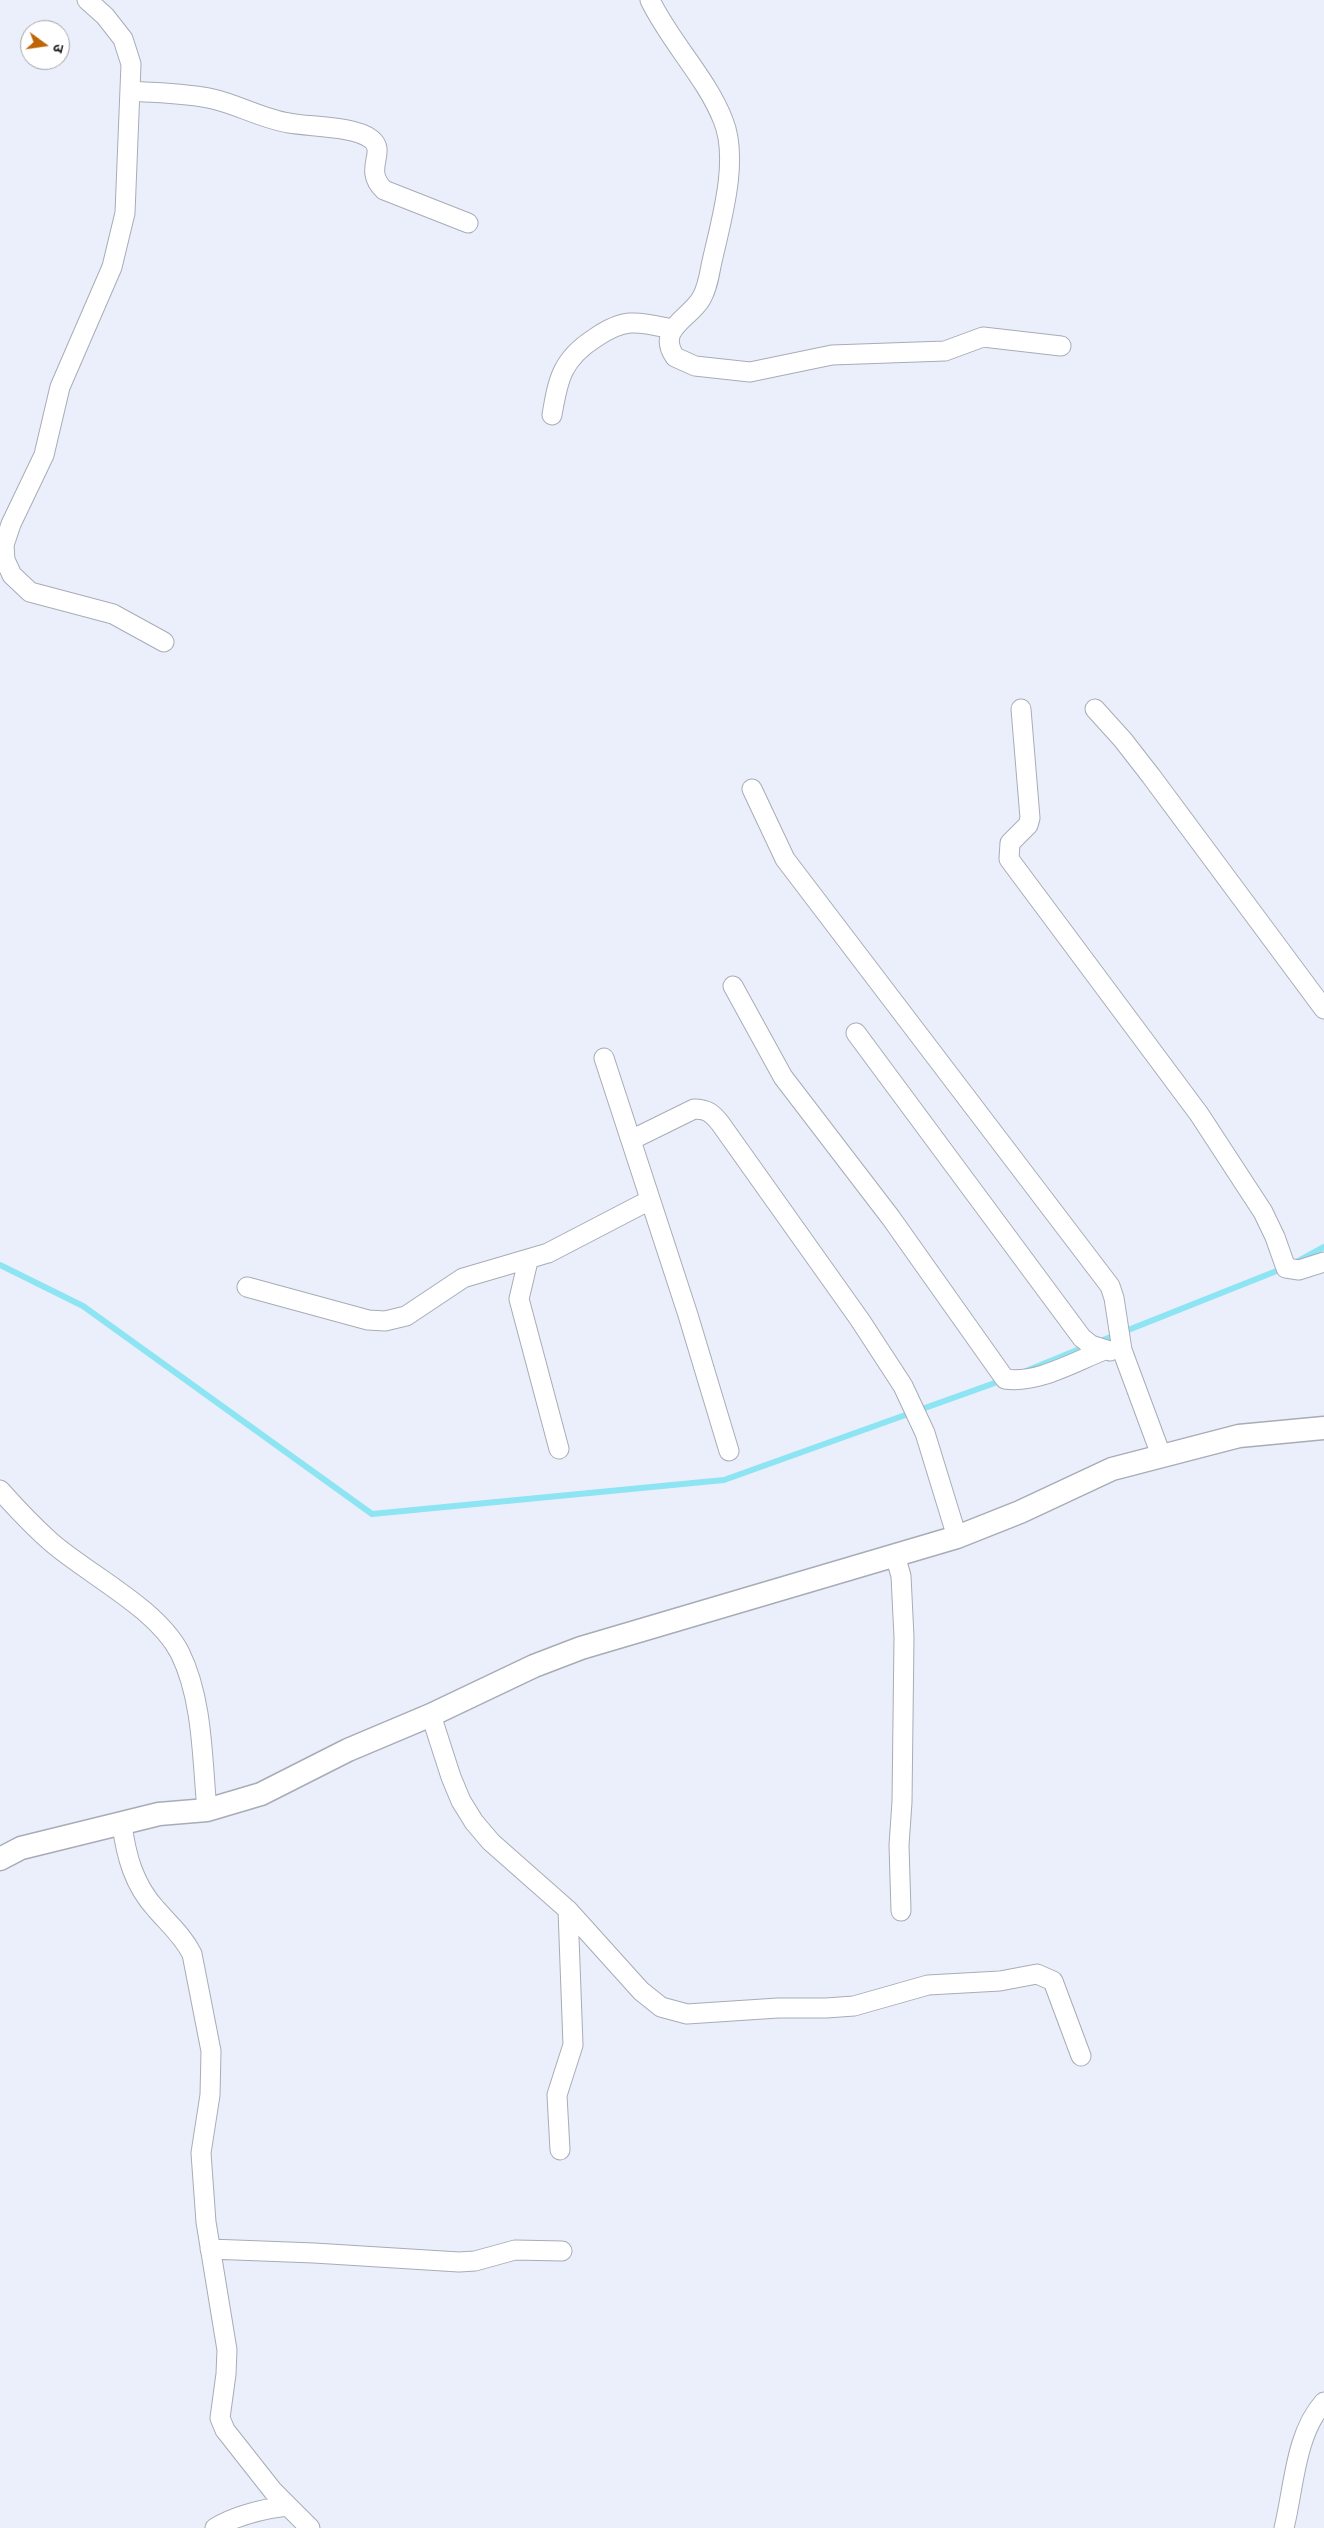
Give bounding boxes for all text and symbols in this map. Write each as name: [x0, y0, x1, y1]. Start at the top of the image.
north arrow: [20, 20, 70, 70]
text: उ: [49, 42, 68, 55]

